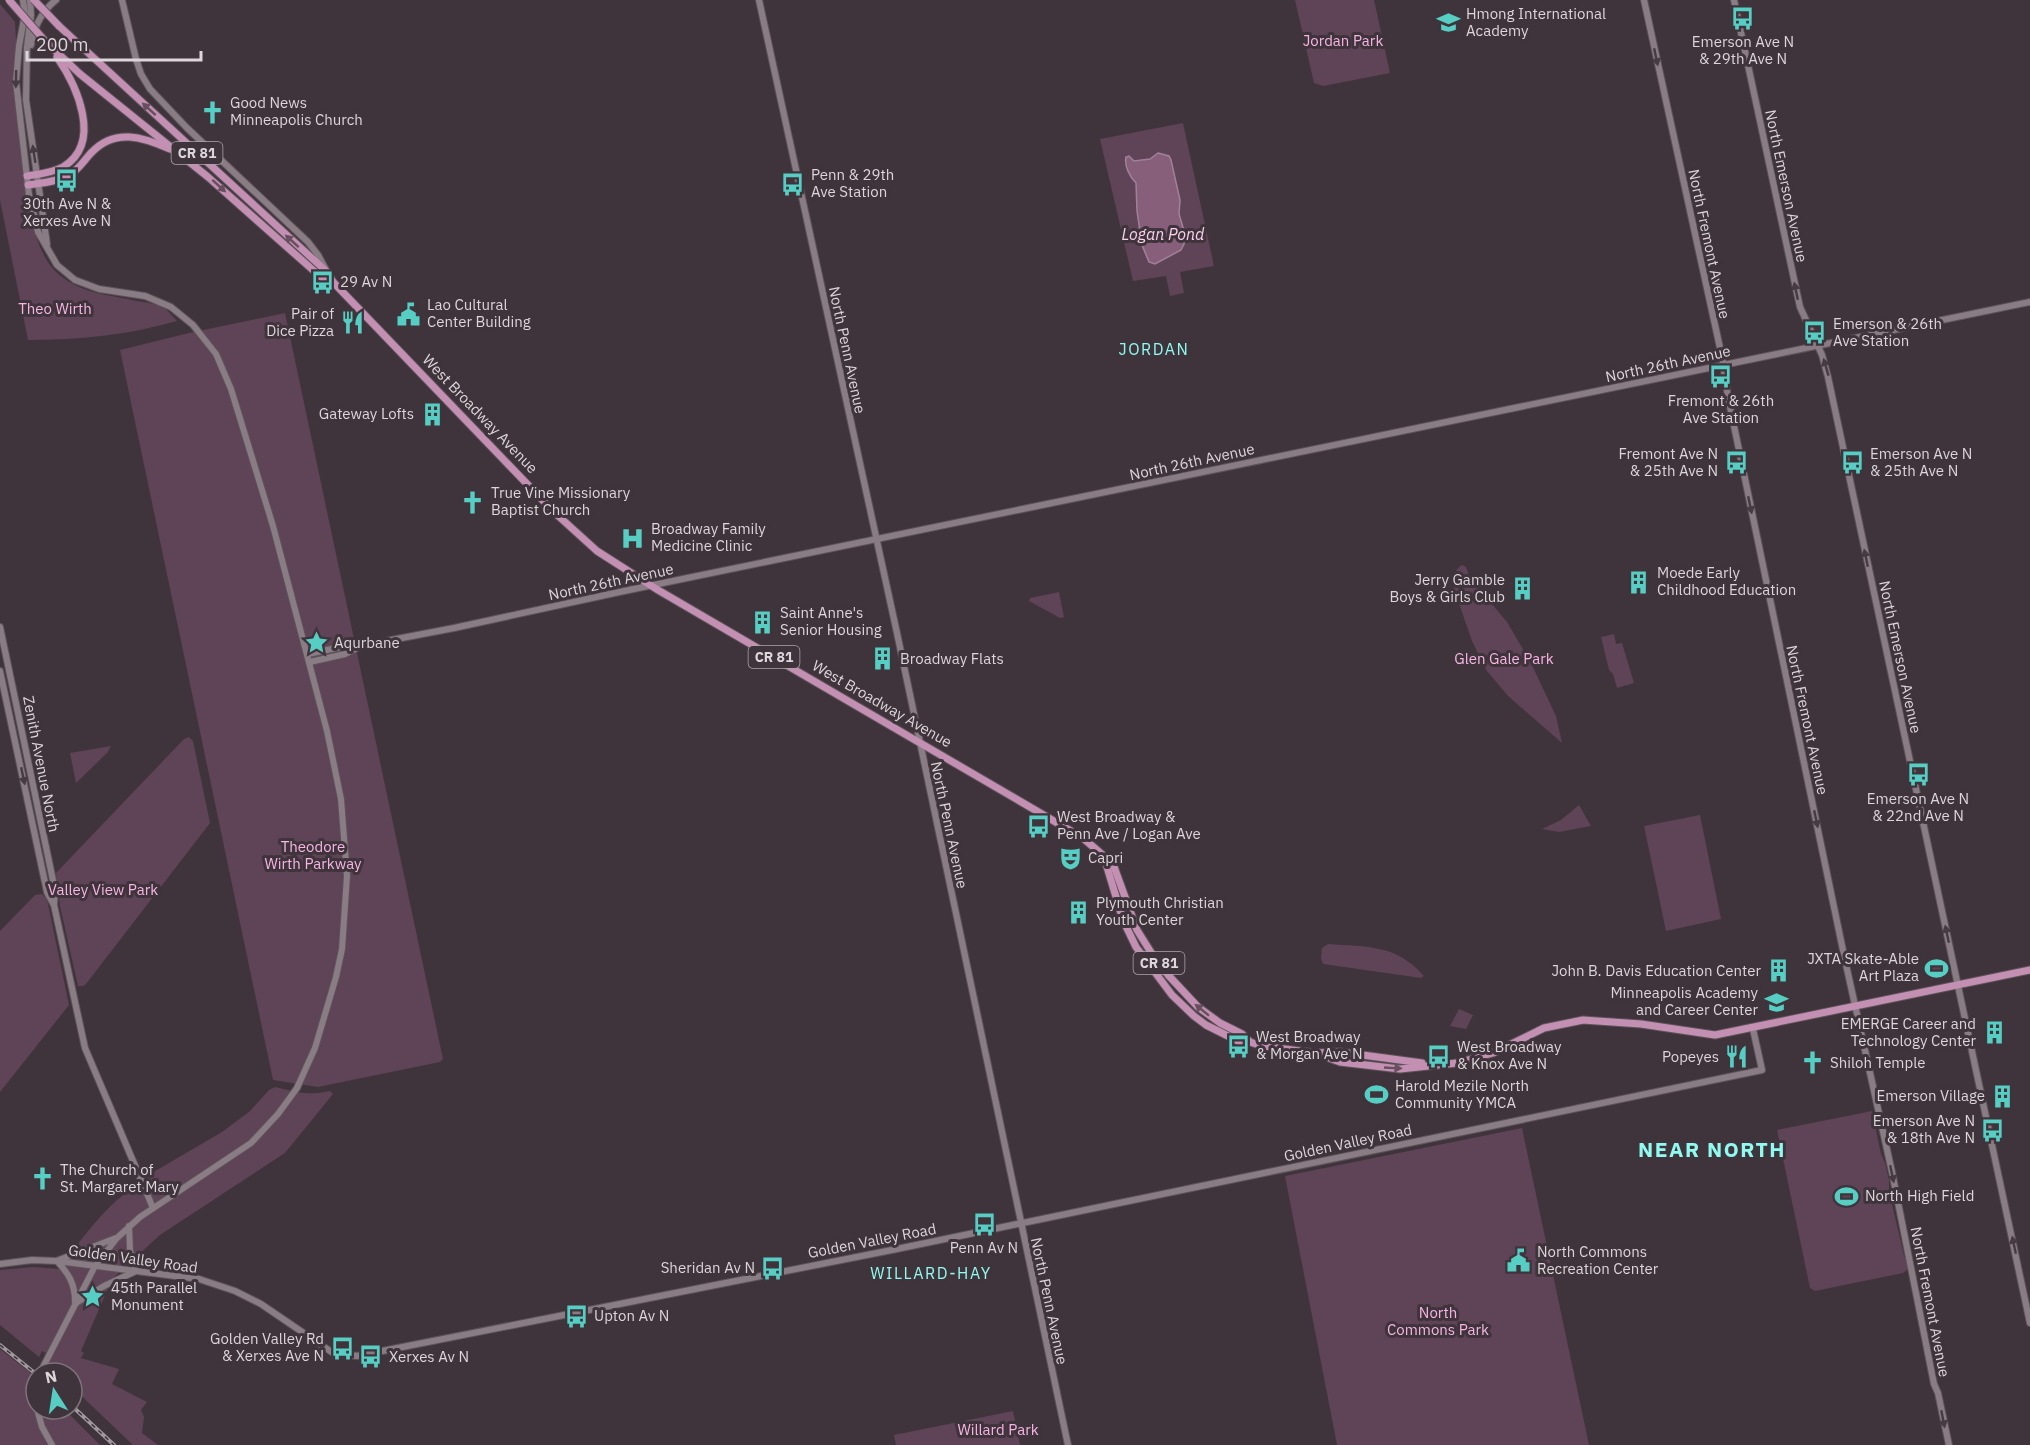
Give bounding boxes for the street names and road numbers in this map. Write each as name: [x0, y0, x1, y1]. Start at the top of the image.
street label: North Emerson Avenue: [1761, 108, 1812, 264]
road number: CR 81: [172, 142, 222, 164]
street label: North Fremont Avenue: [1684, 167, 1735, 320]
street label: North Penn Avenue: [825, 285, 870, 415]
street label: North 26th Avenue: [1604, 341, 1732, 386]
street label: West Broadway Avenue: [419, 350, 542, 477]
street label: North 26th Avenue: [1128, 439, 1256, 484]
street label: North 26th Avenue: [547, 559, 675, 604]
street label: North Emerson Avenue: [1875, 579, 1926, 735]
street label: North Fremont Avenue: [1782, 643, 1833, 796]
road number: CR 81: [748, 646, 800, 668]
street label: West Broadway Avenue: [809, 656, 955, 751]
street label: Zenith Avenue North: [19, 694, 64, 834]
street label: North Penn Avenue: [927, 760, 972, 890]
road number: CR 81: [1134, 952, 1184, 974]
street label: Golden Valley Road: [1282, 1120, 1414, 1165]
street label: Golden Valley Road: [806, 1219, 938, 1262]
street label: North Fremont Avenue: [1907, 1225, 1954, 1379]
street label: North Penn Avenue: [1027, 1236, 1072, 1366]
street label: Golden Valley Road: [67, 1240, 199, 1277]

